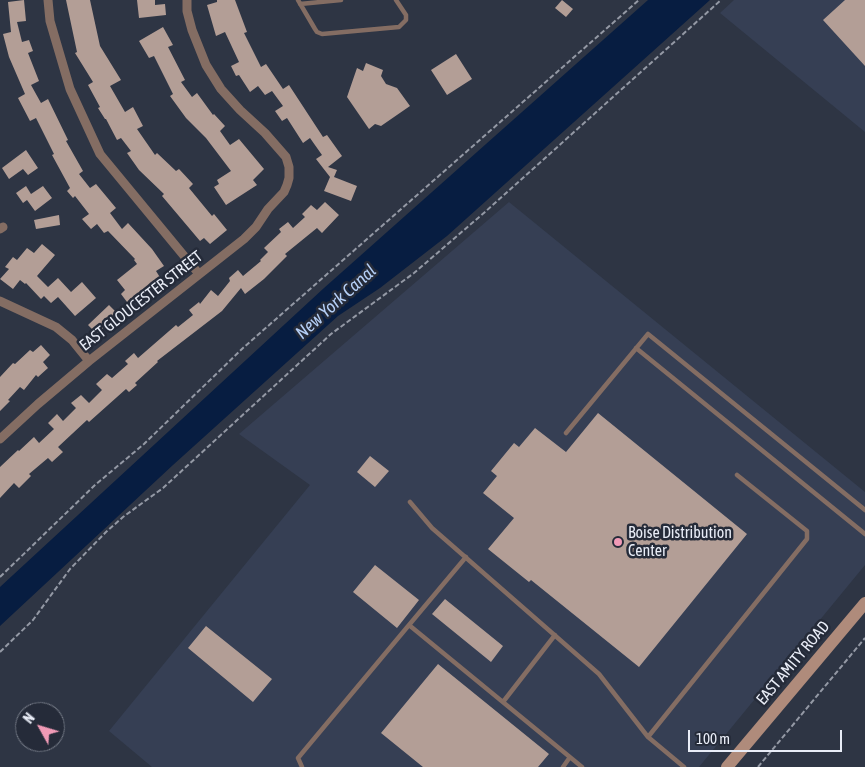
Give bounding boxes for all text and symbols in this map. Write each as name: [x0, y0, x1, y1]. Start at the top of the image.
street label: EAST GLOUCESTER STREET: [76, 247, 206, 355]
water label: New York Canal: [291, 260, 381, 344]
place label: Boise Distribution Center: [628, 523, 732, 561]
marker: Boise Distribution Center: [612, 536, 624, 548]
street label: EAST AMITY ROAD: [752, 617, 834, 709]
north arrow: [15, 702, 65, 752]
text: N: [20, 710, 38, 726]
scale bar: [690, 720, 844, 752]
text: 100 m: [696, 730, 730, 747]

